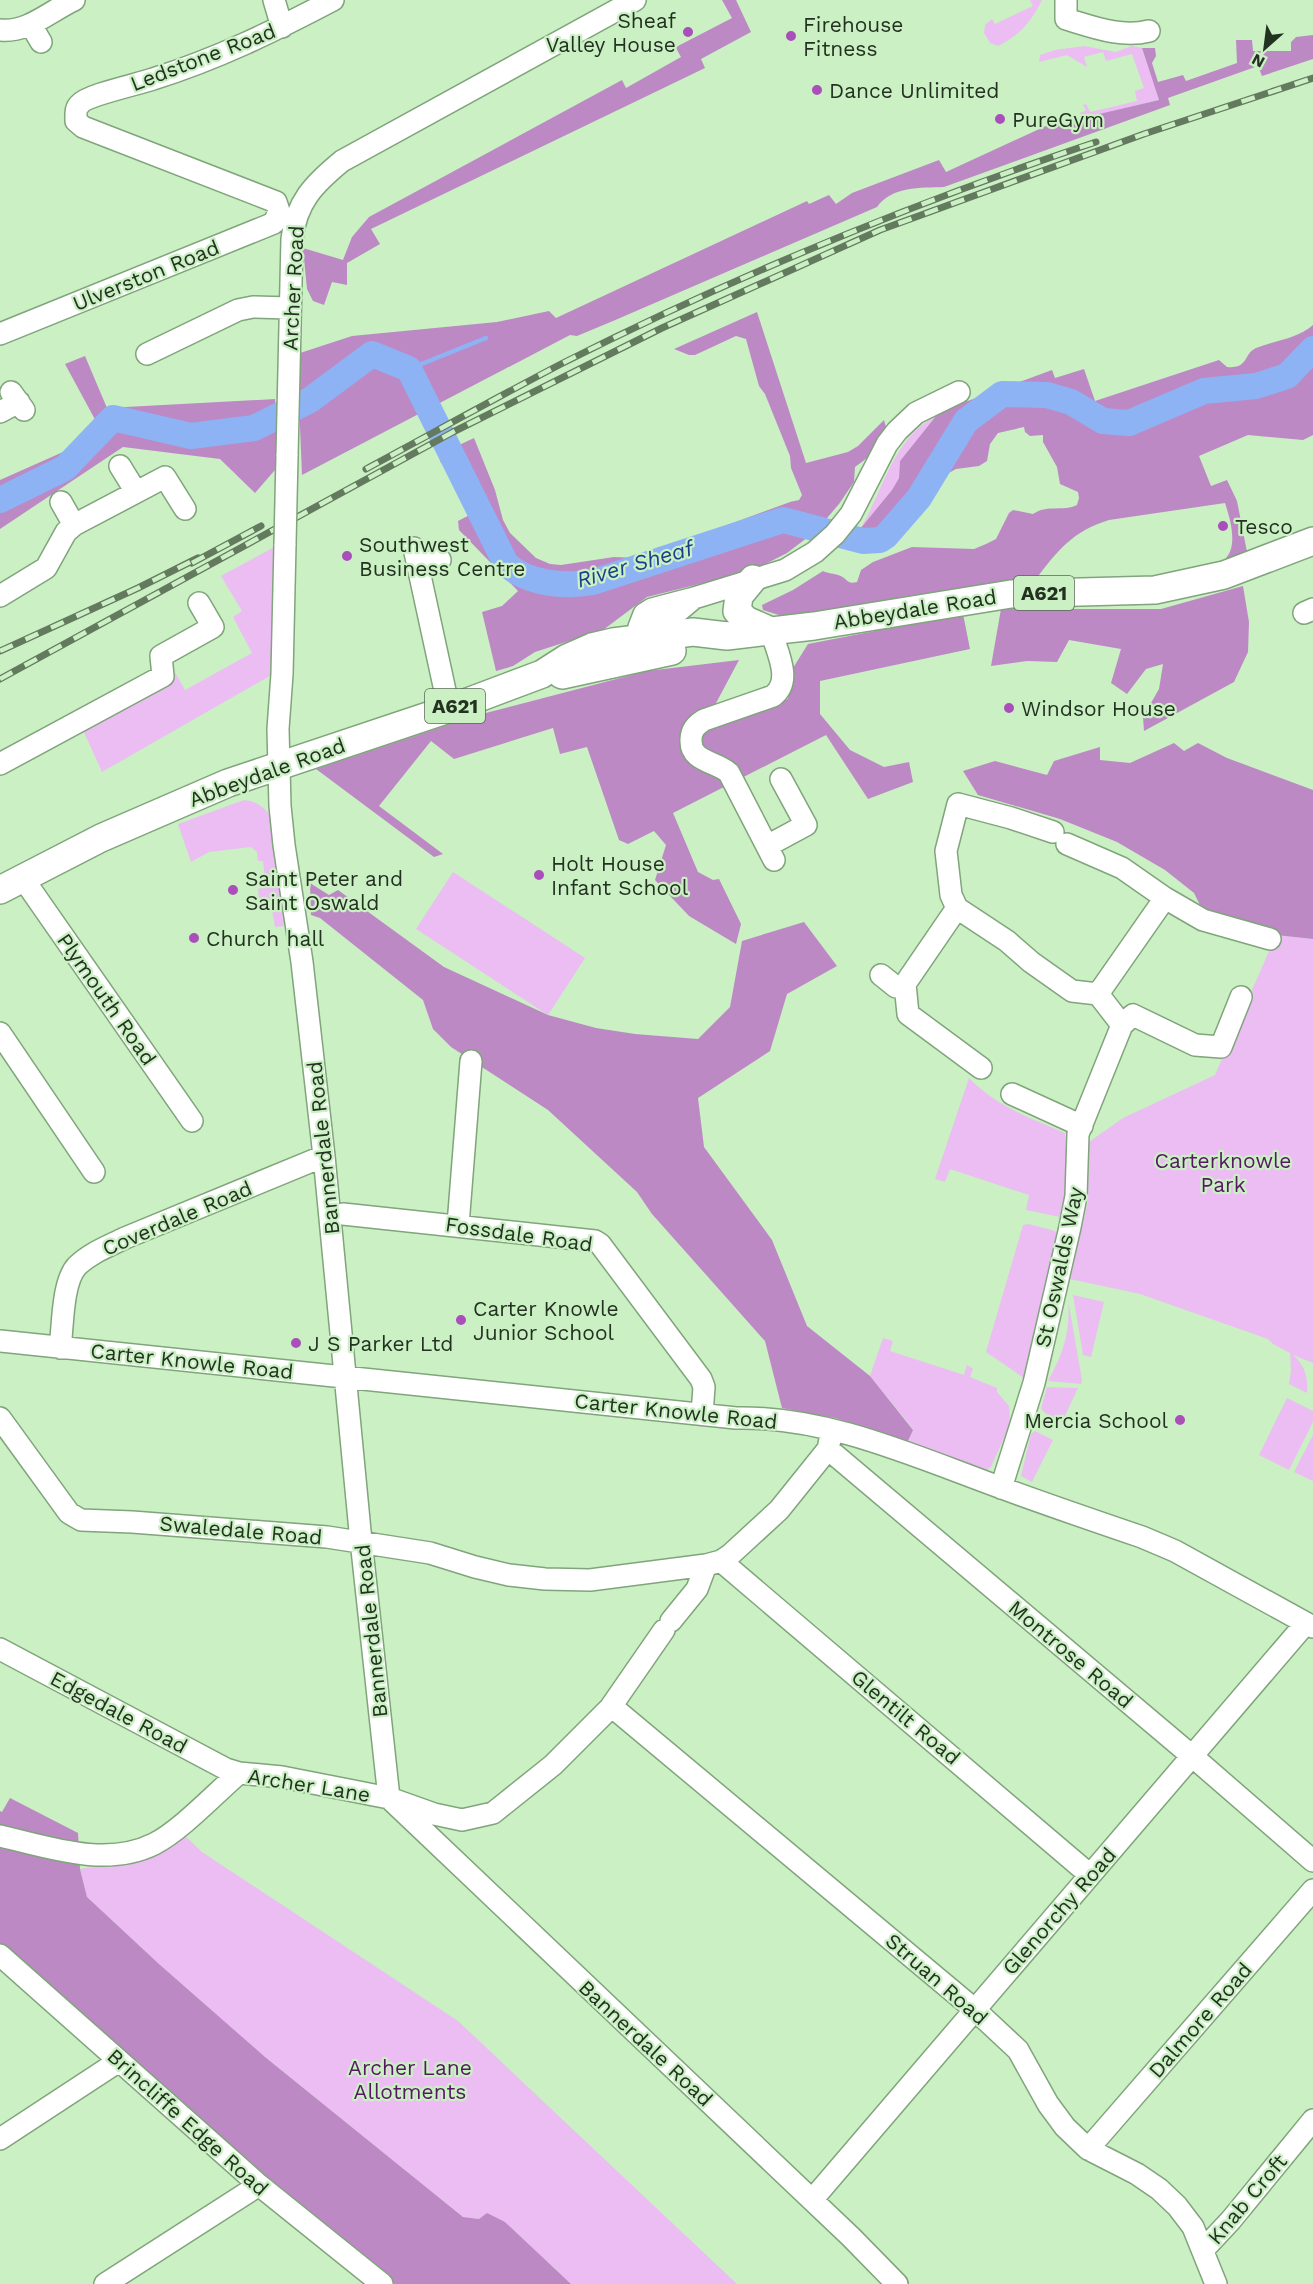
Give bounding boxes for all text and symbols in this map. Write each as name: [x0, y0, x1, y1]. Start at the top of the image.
place label: Sheaf Valley House: [546, 8, 676, 57]
place label: Firehouse Fitness: [803, 12, 904, 61]
street label: Ledstone Road: [127, 18, 279, 96]
north arrow: [1235, 18, 1295, 78]
marker: Sheaf Valley House: [681, 25, 695, 39]
marker: Firehouse Fitness: [784, 29, 798, 43]
text: N: [1248, 50, 1268, 72]
place label: Dance Unlimited: [829, 78, 1000, 103]
marker: Dance Unlimited: [810, 83, 824, 97]
place label: PureGym: [1012, 107, 1104, 132]
marker: PureGym: [993, 112, 1007, 126]
street label: Archer Road: [277, 225, 309, 351]
street label: Ulverston Road: [69, 234, 223, 316]
place label: Tesco: [1235, 514, 1293, 539]
marker: Tesco: [1216, 519, 1230, 533]
place label: Southwest Business Centre: [359, 532, 525, 581]
water label: River Sheaf: [574, 535, 699, 593]
marker: Southwest Business Centre: [340, 549, 354, 563]
road number: A621: [1014, 576, 1074, 610]
street label: Abbeydale Road: [832, 584, 998, 634]
road number: A621: [425, 689, 485, 723]
place label: Windsor House: [1021, 696, 1176, 721]
marker: Windsor House: [1002, 701, 1016, 715]
street label: Abbeydale Road: [185, 732, 349, 812]
place label: Holt House Infant School: [551, 851, 689, 900]
place label: Saint Peter and Saint Oswald: [245, 866, 403, 915]
marker: Holt House Infant School: [532, 868, 546, 882]
marker: Saint Peter and Saint Oswald: [226, 883, 240, 897]
place label: Church hall: [206, 926, 325, 951]
street label: Plymouth Road: [52, 928, 162, 1070]
marker: Church hall: [187, 931, 201, 945]
street label: Bannerdale Road: [301, 1060, 345, 1236]
park label: Carterknowle Park: [1155, 1148, 1291, 1197]
street label: Coverdale Road: [98, 1175, 256, 1261]
street label: St Oswalds Way: [1030, 1184, 1088, 1350]
street label: Fossdale Road: [444, 1211, 594, 1257]
place label: Carter Knowle Junior School: [473, 1296, 619, 1345]
marker: Carter Knowle Junior School: [454, 1313, 468, 1327]
place label: J S Parker Ltd: [308, 1331, 453, 1356]
marker: J S Parker Ltd: [289, 1336, 303, 1350]
street label: Carter Knowle Road: [89, 1338, 295, 1384]
street label: Carter Knowle Road: [573, 1388, 779, 1434]
place label: Mercia School: [1024, 1408, 1169, 1433]
marker: Mercia School: [1173, 1413, 1187, 1427]
street label: Swaledale Road: [159, 1510, 323, 1550]
street label: Bannerdale Road: [349, 1543, 393, 1719]
street label: Montrose Road: [1004, 1595, 1138, 1713]
street label: Glentilt Road: [847, 1664, 965, 1770]
street label: Edgedale Road: [46, 1665, 192, 1759]
street label: Archer Lane: [246, 1763, 372, 1807]
street label: Glenorchy Road: [997, 1842, 1121, 1980]
street label: Struan Road: [881, 1928, 993, 2030]
street label: Dalmore Road: [1143, 1957, 1257, 2083]
street label: Bannerdale Road: [574, 1975, 718, 2111]
street label: Brincliffe Edge Road: [102, 2043, 274, 2201]
park label: Archer Lane Allotments: [348, 2055, 472, 2104]
street label: Knab Croft: [1202, 2149, 1292, 2249]

